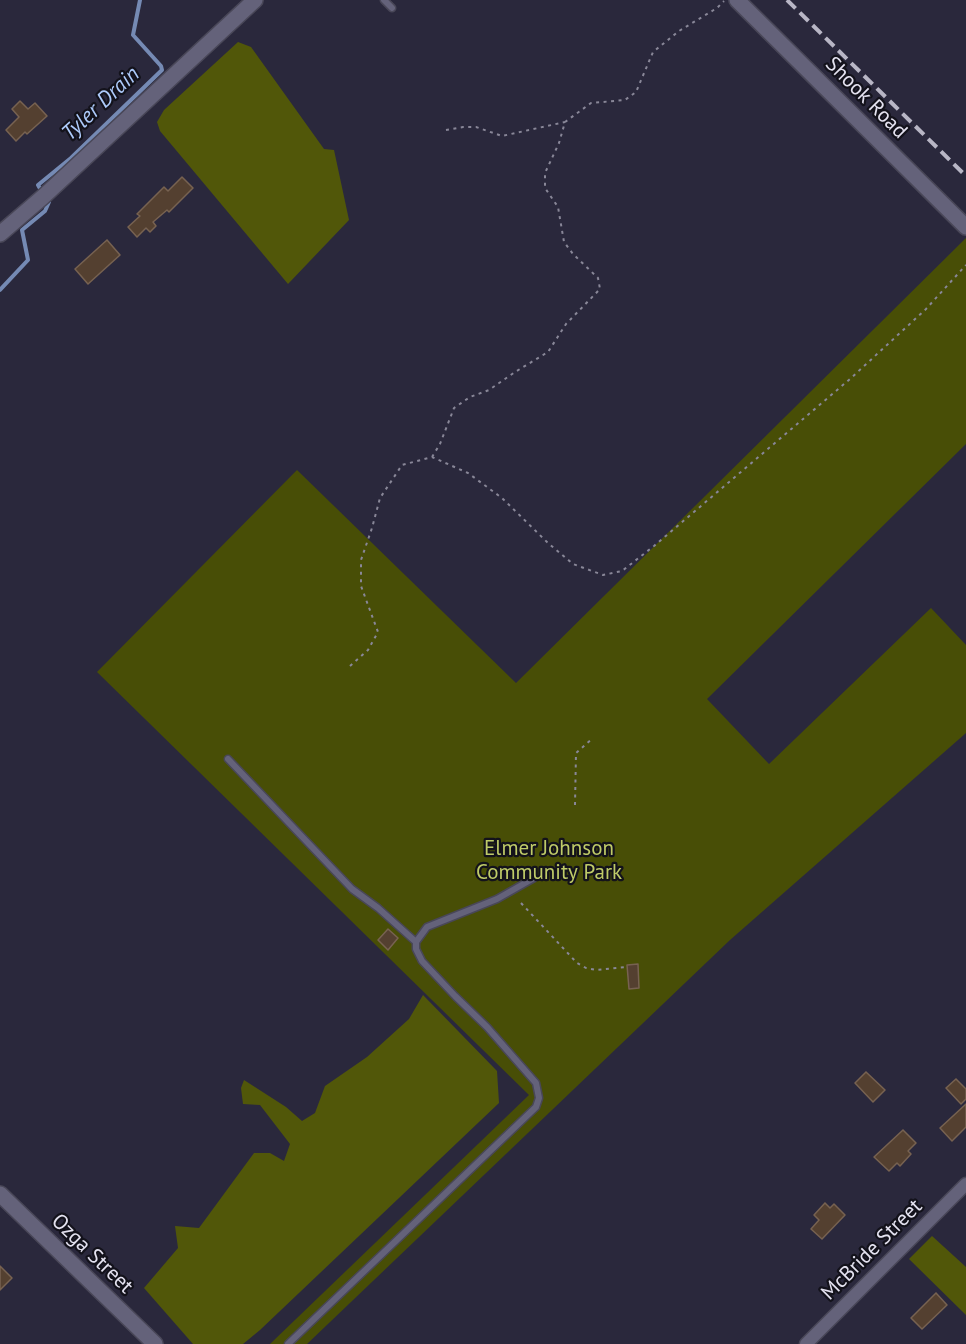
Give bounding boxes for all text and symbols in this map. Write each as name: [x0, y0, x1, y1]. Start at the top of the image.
street label: Shook Road: [820, 52, 912, 144]
water label: Tyler Drain: [57, 61, 145, 147]
park label: Elmer Johnson Community Park: [476, 836, 622, 886]
street label: McBride Street: [816, 1194, 928, 1306]
street label: Ozga Street: [46, 1209, 138, 1299]

